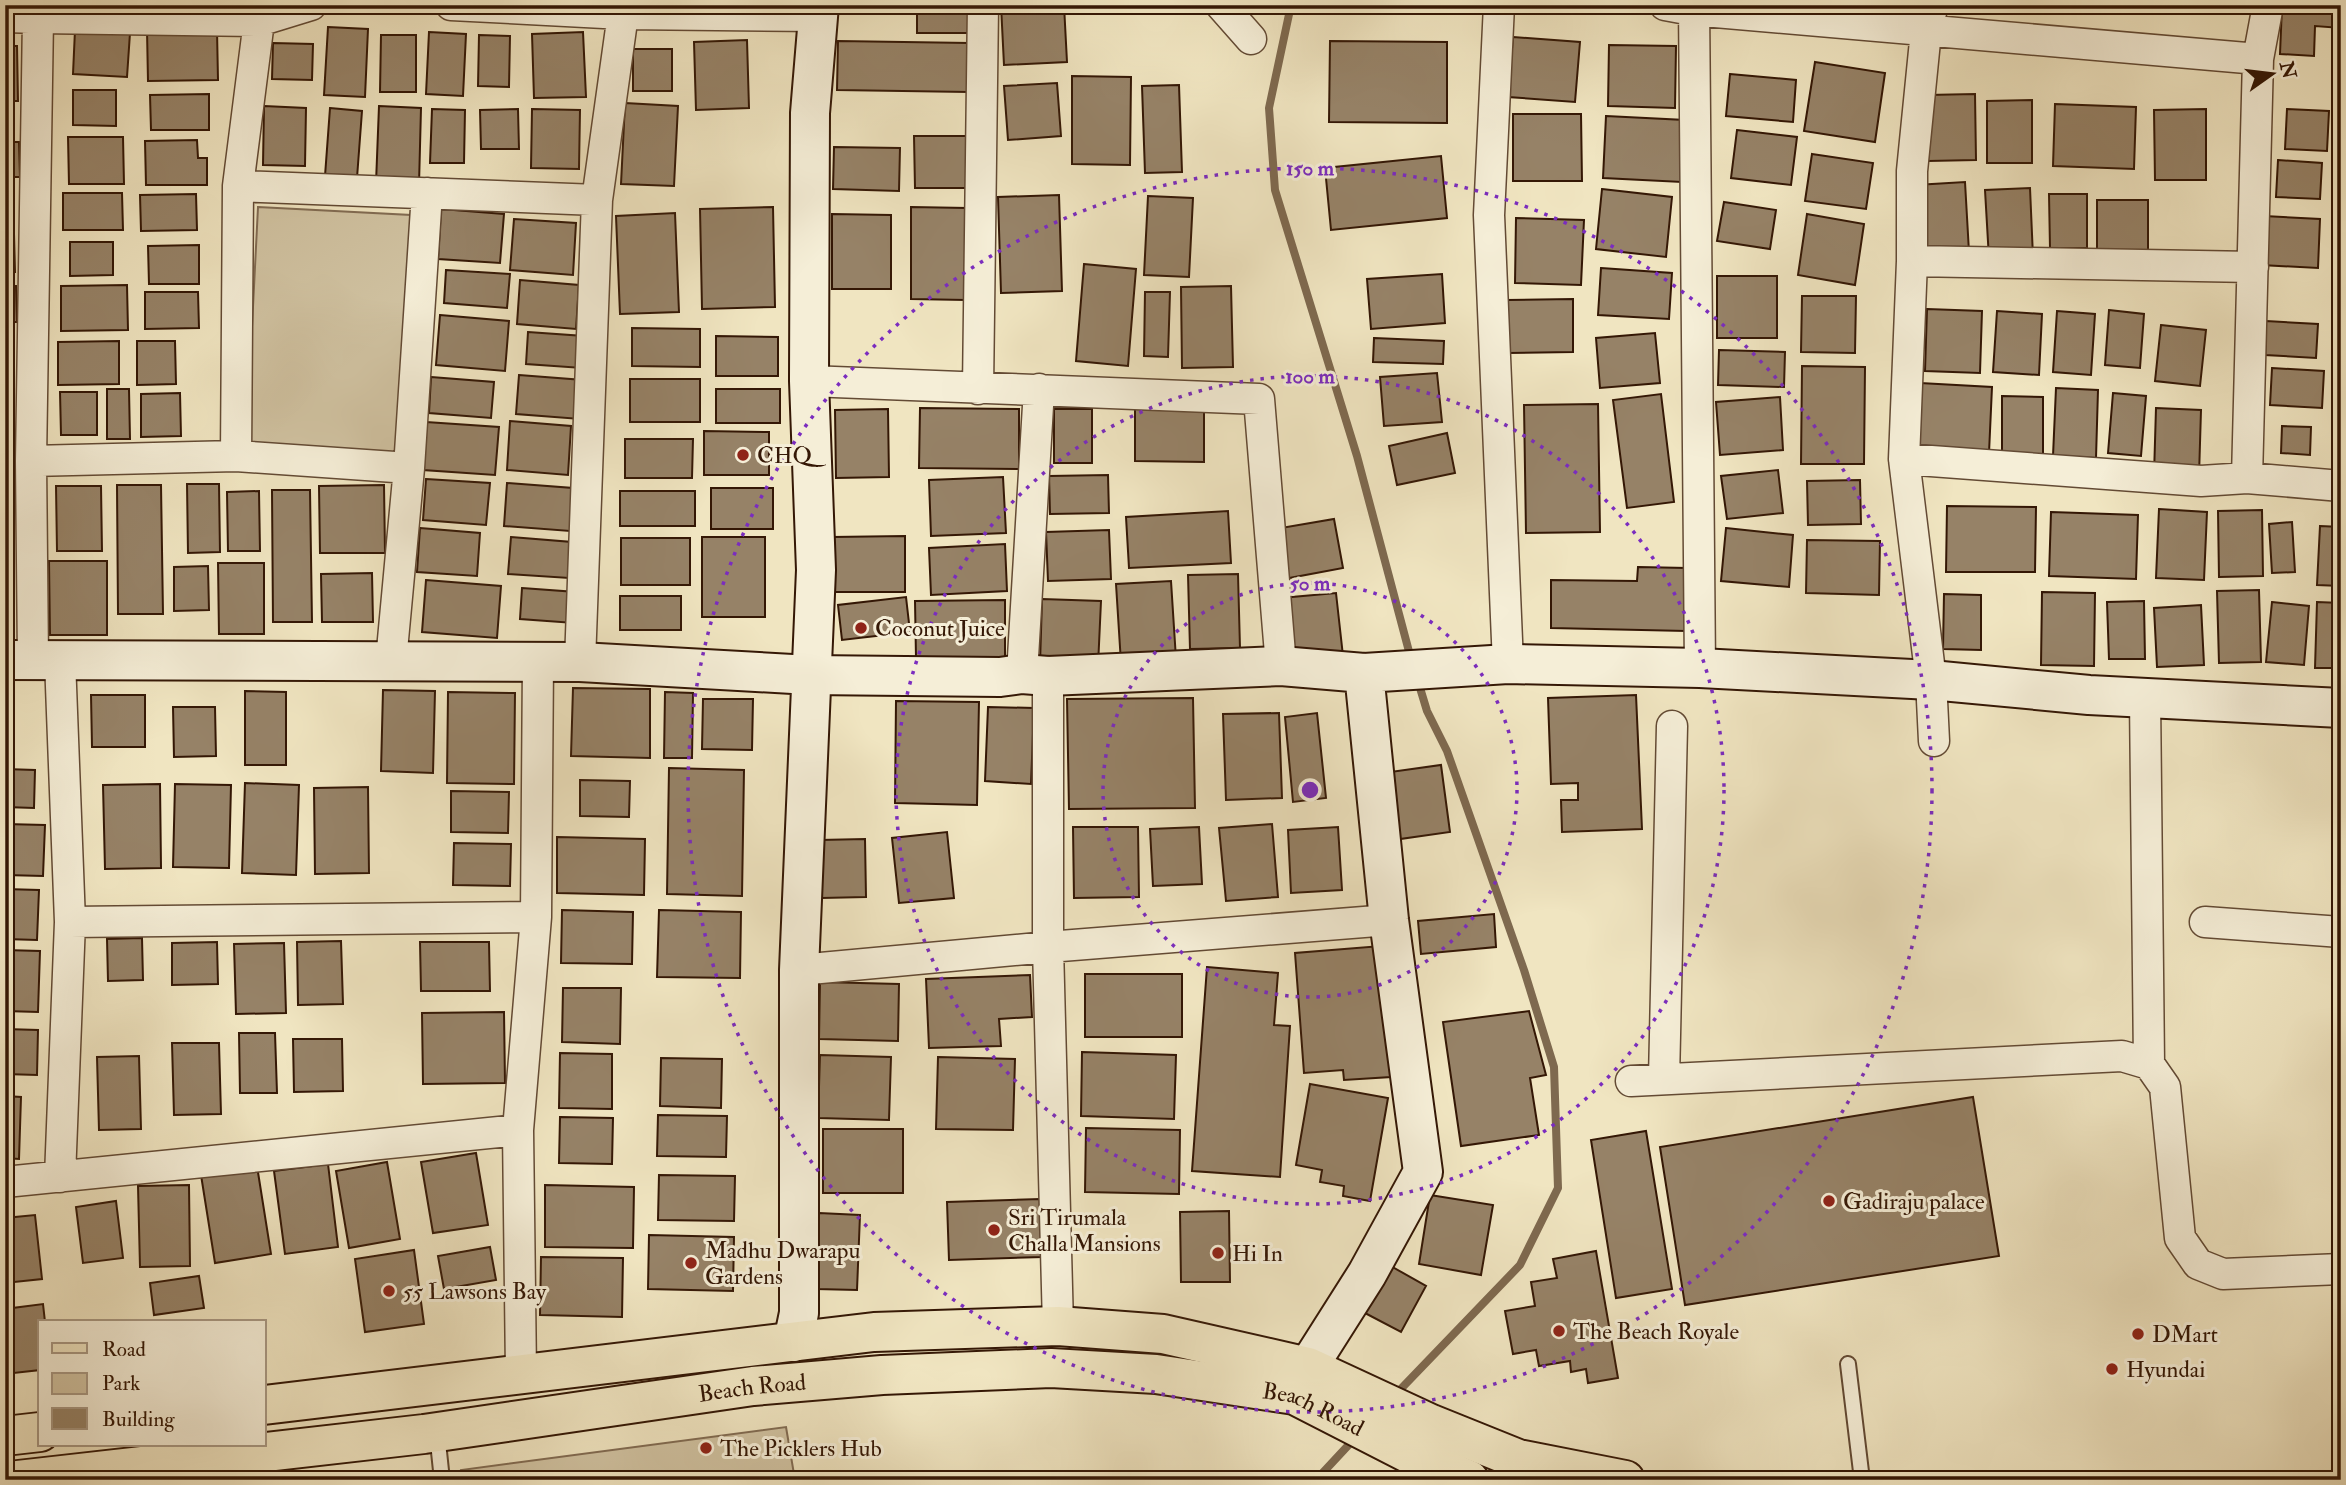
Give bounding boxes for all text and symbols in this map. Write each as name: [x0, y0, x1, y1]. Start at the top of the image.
north arrow: [2238, 38, 2308, 108]
text: N: [2274, 58, 2301, 82]
text: 150 m: [1286, 155, 1335, 182]
text: 100 m: [1285, 363, 1336, 390]
place label: CHQ: [757, 441, 827, 470]
marker: CHQ: [735, 447, 751, 463]
text: 50 m: [1290, 570, 1331, 597]
place label: Coconut Juice: [875, 614, 1005, 643]
marker: Coconut Juice: [853, 620, 869, 636]
centre of rings: [1298, 778, 1322, 802]
place label: Gadiraju palace: [1843, 1187, 1985, 1217]
marker: Gadiraju palace: [1821, 1193, 1837, 1209]
place label: Sri Tirumala Challa Mansions: [1008, 1203, 1161, 1258]
marker: Sri Tirumala Challa Mansions: [986, 1222, 1002, 1238]
place label: Madhu Dwarapu Gardens: [705, 1236, 860, 1291]
place label: Hi In: [1232, 1239, 1283, 1268]
marker: Hi In: [1210, 1245, 1226, 1261]
marker: Madhu Dwarapu Gardens: [683, 1255, 699, 1271]
place label: 55 Lawsons Bay: [403, 1277, 547, 1306]
marker: 55 Lawsons Bay: [381, 1283, 397, 1299]
place label: The Beach Royale: [1573, 1317, 1739, 1346]
legend: [38, 1320, 266, 1446]
place label: DMart: [2152, 1320, 2218, 1349]
marker: The Beach Royale: [1551, 1323, 1567, 1339]
marker: DMart: [2130, 1326, 2146, 1342]
text: Road: [102, 1336, 147, 1363]
place label: Hyundai: [2126, 1355, 2205, 1384]
marker: Hyundai: [2104, 1361, 2120, 1377]
street label: Beach Road: [696, 1368, 807, 1409]
text: Park: [102, 1370, 140, 1397]
street label: Beach Road: [1260, 1376, 1369, 1443]
text: Building: [102, 1406, 175, 1433]
place label: The Picklers Hub: [720, 1434, 882, 1463]
marker: The Picklers Hub: [698, 1440, 714, 1456]

